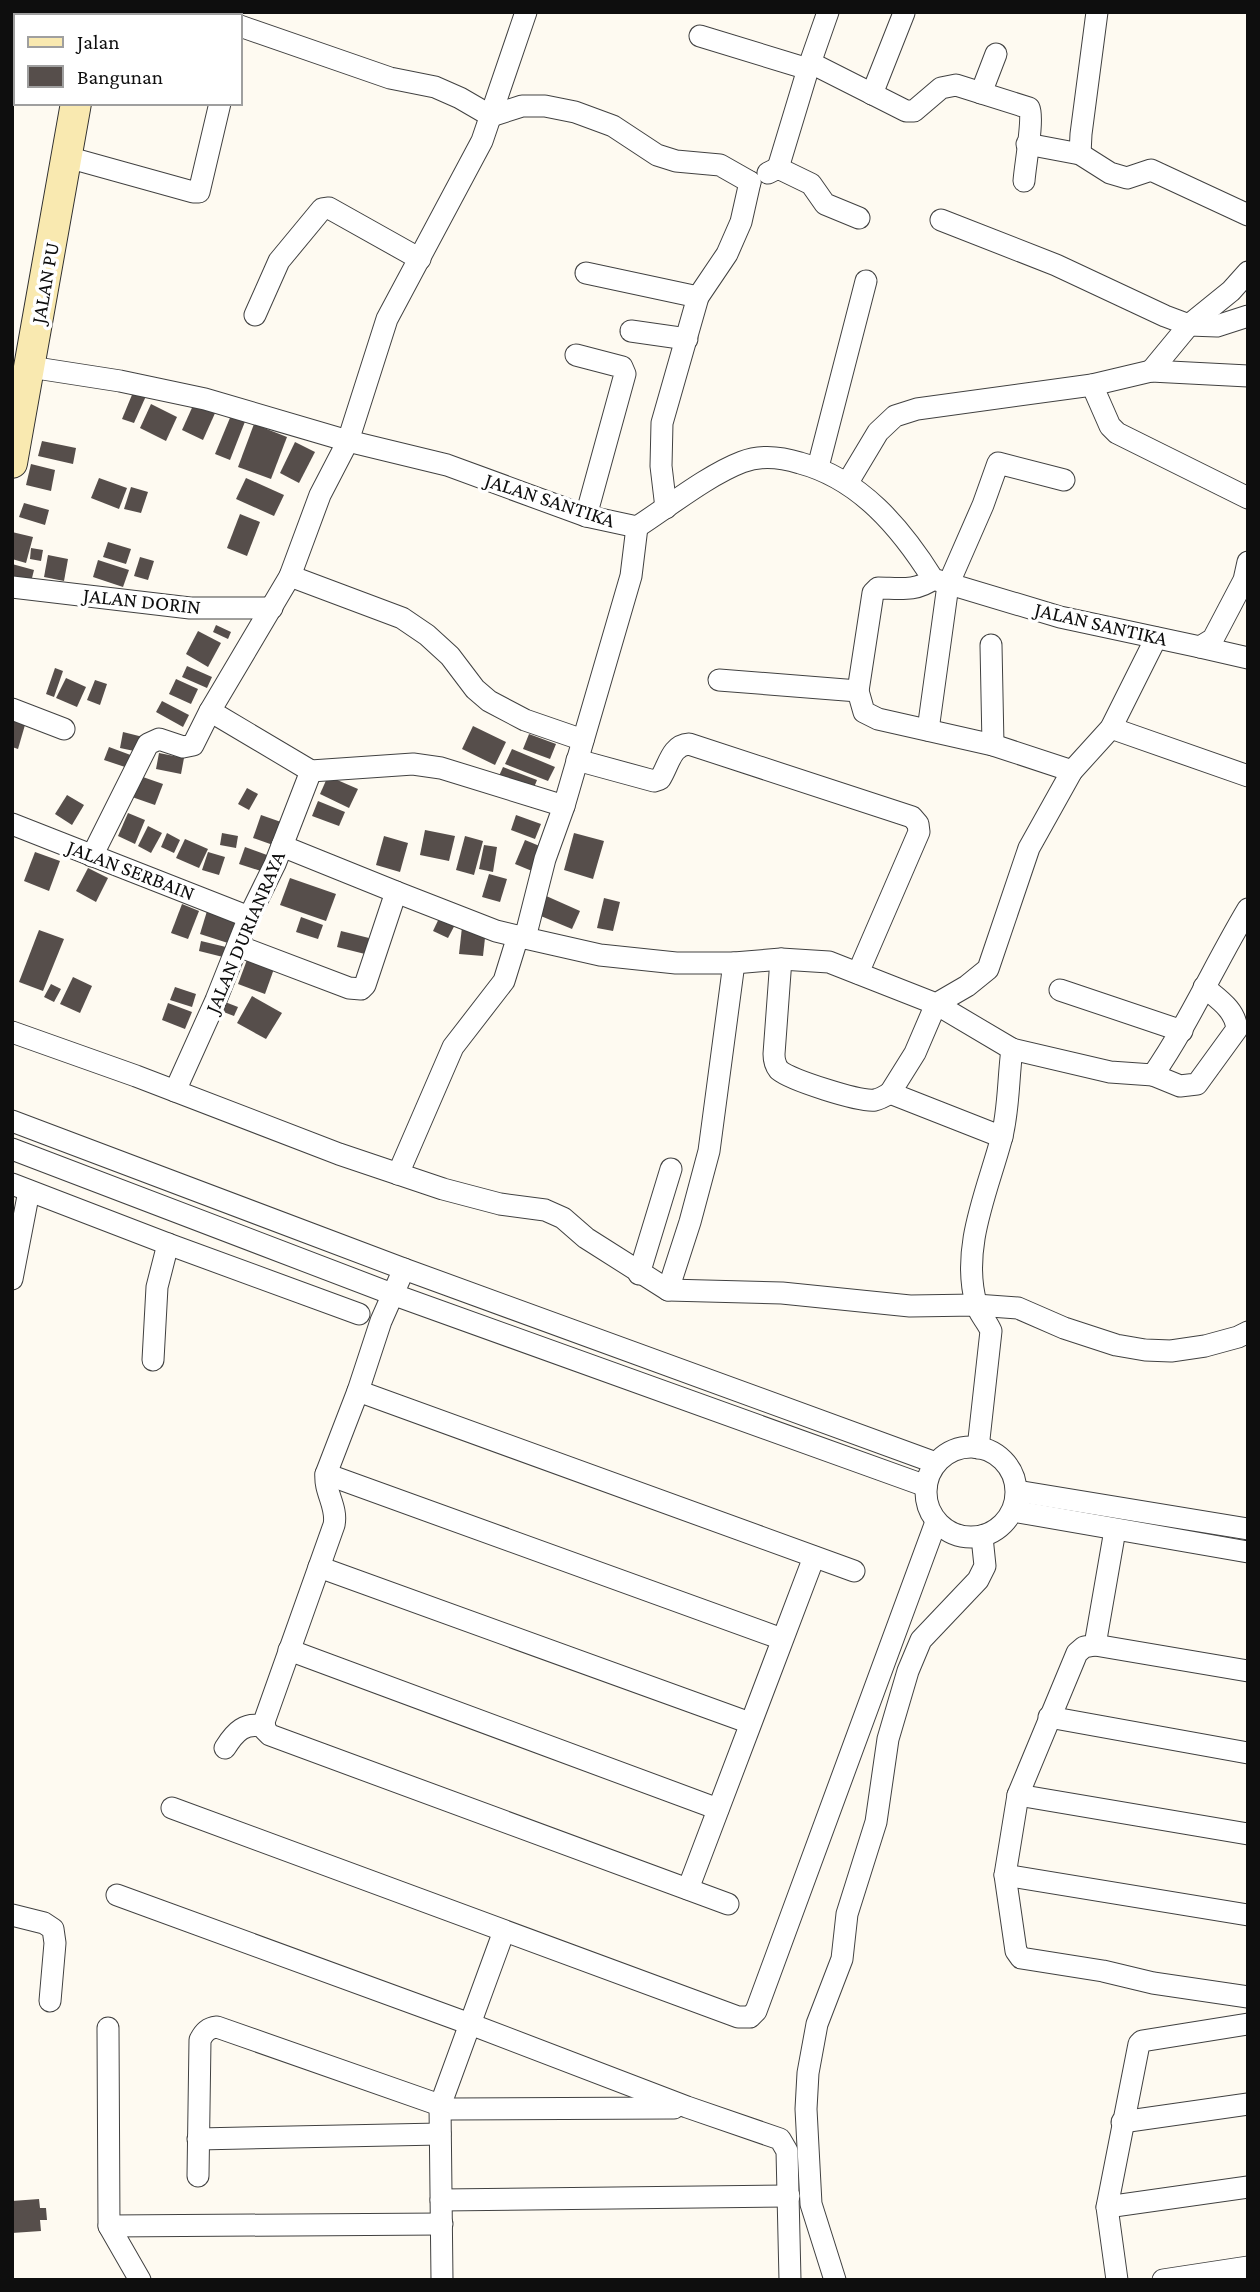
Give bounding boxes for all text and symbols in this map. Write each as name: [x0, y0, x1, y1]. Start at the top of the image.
legend: [14, 14, 242, 105]
text: Jalan: [75, 30, 119, 54]
text: Bangunan: [77, 65, 163, 89]
street label: JALAN PU: [26, 240, 64, 328]
street label: JALAN SANTIKA: [480, 467, 618, 532]
street label: JALAN DORIN: [80, 583, 202, 619]
street label: JALAN SANTIKA: [1030, 597, 1170, 651]
street label: JALAN SERBAIN: [62, 834, 198, 905]
street label: JALAN DURIANRAYA: [199, 847, 290, 1019]

